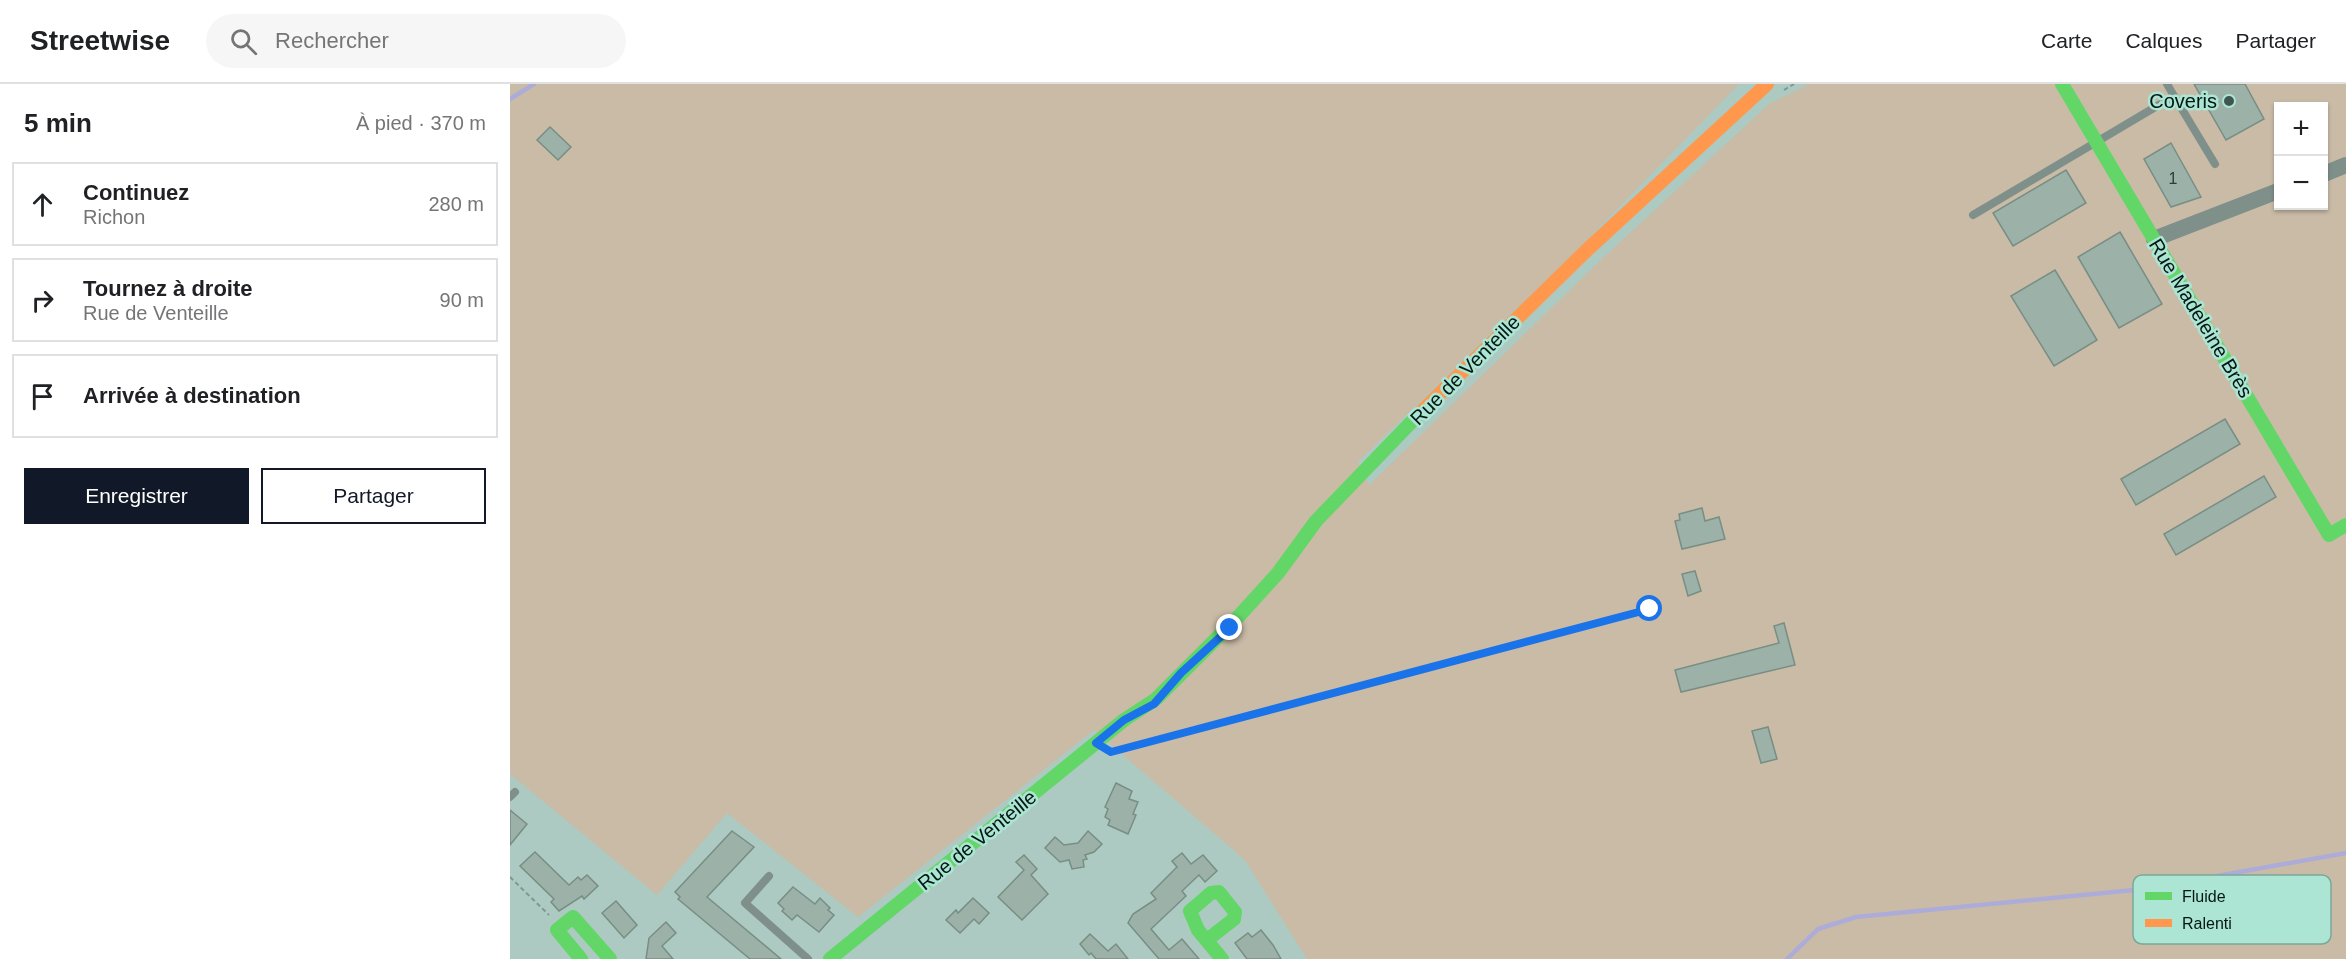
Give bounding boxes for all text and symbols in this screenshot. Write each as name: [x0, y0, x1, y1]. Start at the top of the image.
search box: [206, 14, 626, 68]
text: Streetwise: [30, 25, 170, 56]
icon: search: [227, 25, 260, 58]
text: Rechercher: [275, 28, 389, 53]
text: Carte: [2041, 29, 2092, 52]
text: Calques: [2125, 29, 2202, 52]
text: Partager: [2235, 29, 2316, 52]
place label: Coveris: [2149, 90, 2217, 112]
marker: Coveris: [2222, 94, 2236, 108]
map controls: [2274, 102, 2328, 210]
button: +: [2274, 102, 2328, 156]
text: 5 min: [24, 108, 92, 138]
text: À pied · 370 m: [356, 112, 486, 134]
button: −: [2274, 156, 2328, 210]
house number: 1: [2169, 170, 2178, 187]
text: Continuez: [83, 180, 189, 205]
icon: ahead: [26, 188, 59, 221]
text: 280 m: [428, 193, 484, 215]
text: Richon: [83, 206, 145, 228]
street label: Rue Madeleine Brès: [2145, 235, 2257, 401]
text: Tournez à droite: [83, 276, 253, 301]
icon: right: [26, 284, 59, 317]
text: 90 m: [440, 289, 484, 311]
text: Rue de Venteille: [83, 302, 229, 324]
street label: Rue de Venteille: [1406, 311, 1524, 429]
icon: arrive: [26, 380, 59, 413]
text: Arrivée à destination: [83, 383, 301, 408]
button: Enregistrer: [24, 468, 249, 524]
button: Partager: [261, 468, 486, 524]
route start: [1636, 595, 1662, 621]
route end: [1216, 614, 1242, 640]
street label: Rue de Venteille: [913, 786, 1041, 894]
legend: [2133, 875, 2331, 944]
text: Fluide: [2182, 888, 2226, 905]
text: Ralenti: [2182, 915, 2232, 932]

